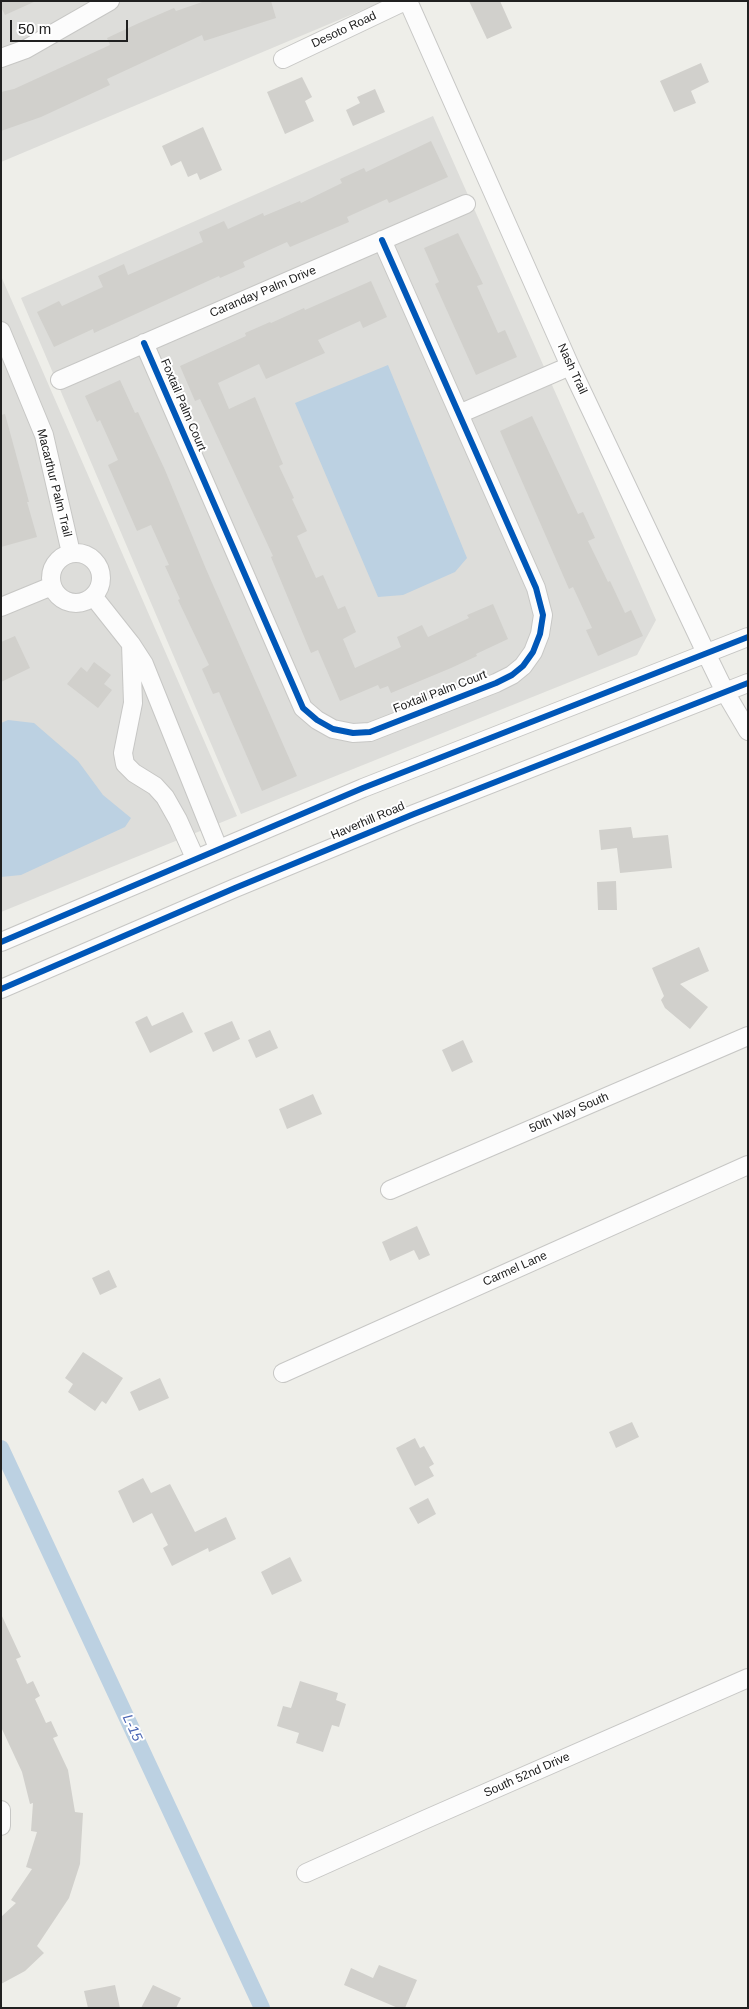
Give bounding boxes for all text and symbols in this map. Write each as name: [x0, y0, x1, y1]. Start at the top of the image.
street label: Desoto Road: [309, 9, 379, 51]
scale bar: [12, 10, 130, 42]
text: 50 m: [18, 20, 51, 37]
street label: Caranday Palm Drive: [208, 263, 318, 321]
street label: Nash Trail: [554, 341, 590, 397]
street label: Foxtail Palm Court: [157, 357, 209, 453]
street label: Macarthur Palm Trail: [34, 427, 74, 539]
street label: Foxtail Palm Court: [391, 668, 489, 716]
street label: Haverhill Road: [329, 799, 407, 843]
street label: 50th Way South: [527, 1090, 611, 1136]
street label: Carmel Lane: [481, 1248, 549, 1290]
water label: L-15: [118, 1712, 146, 1744]
street label: South 52nd Drive: [482, 1750, 572, 1800]

